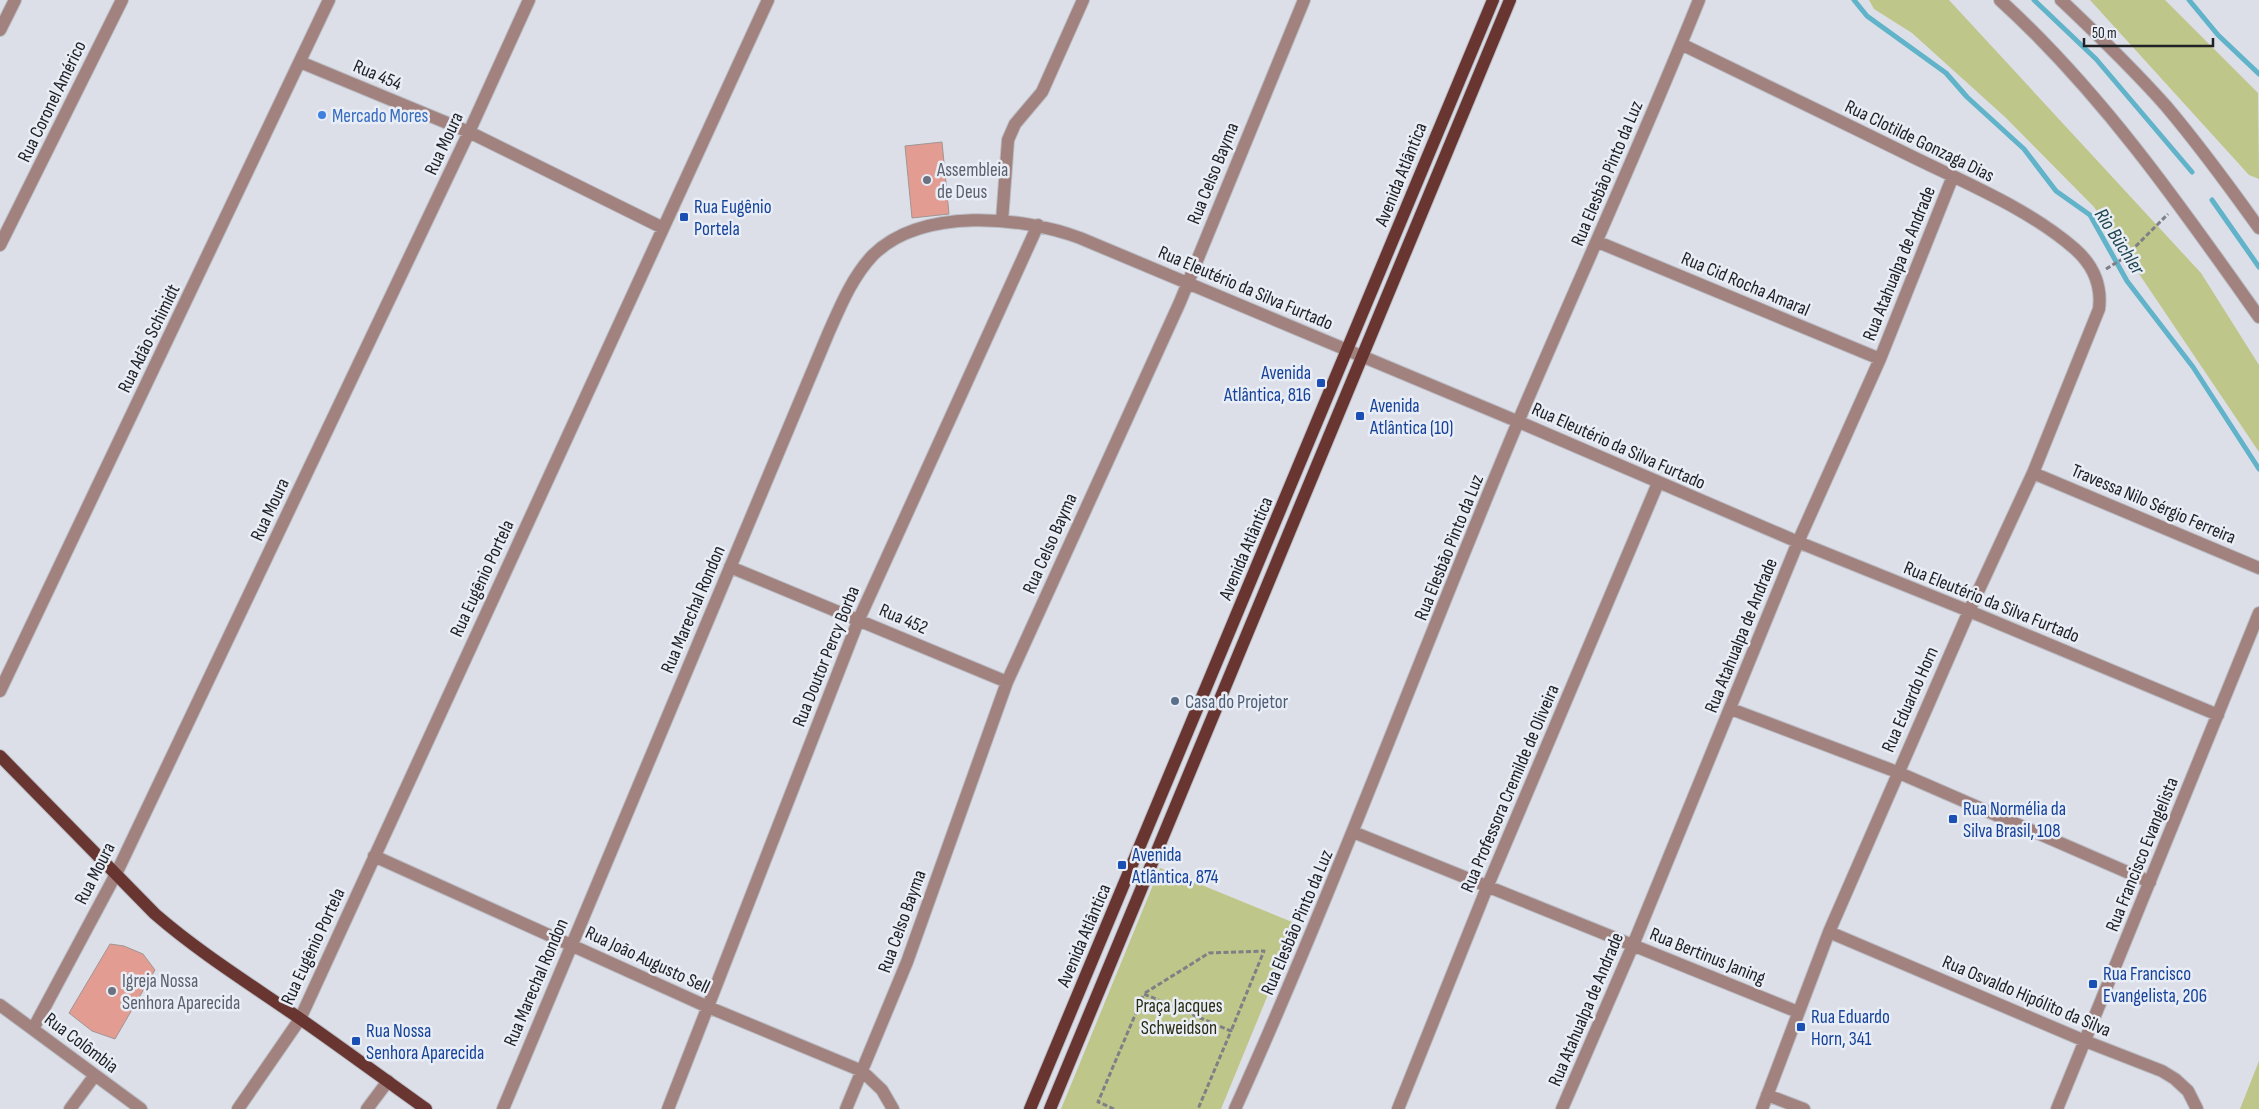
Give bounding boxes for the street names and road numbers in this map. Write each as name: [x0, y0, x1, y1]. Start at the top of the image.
street label: Rua Coronel Américo: [13, 37, 92, 166]
street label: Rua 454: [350, 55, 405, 96]
street label: Rua Clotilde Gonzaga Dias: [1841, 95, 1998, 188]
street label: Rua Elesbão Pinto da Luz: [1566, 97, 1648, 250]
street label: Rua Moura: [420, 109, 469, 179]
street label: Rua Celso Bayma: [1183, 119, 1244, 228]
street label: Avenida Atlântica: [1370, 119, 1433, 231]
street label: Rua Atahualpa de Andrade: [1858, 183, 1941, 344]
street label: Rua Eleutério da Silva Furtado: [1155, 241, 1336, 336]
street label: Rua Cid Rocha Amaral: [1678, 247, 1813, 322]
street label: Rua Adão Schimidt: [113, 280, 186, 397]
street label: Rua Eleutério da Silva Furtado: [1528, 398, 1709, 495]
street label: Travessa Nilo Sérgio Ferreira: [2068, 459, 2239, 549]
street label: Rua Elesbão Pinto da Luz: [1410, 471, 1489, 624]
street label: Rua Moura: [246, 475, 295, 545]
street label: Rua Celso Bayma: [1018, 490, 1083, 597]
street label: Avenida Atlântica: [1214, 494, 1278, 605]
street label: Rua Eugênio Portela: [445, 517, 519, 641]
street label: Rua Marechal Rondon: [656, 542, 731, 677]
street label: Rua Atahualpa de Andrade: [1700, 555, 1783, 716]
street label: Rua Eleutério da Silva Furtado: [1900, 557, 2083, 648]
street label: Rua Doutor Percy Borba: [788, 583, 865, 730]
street label: Rua 452: [876, 599, 931, 640]
street label: Rua Eduardo Horn: [1877, 643, 1944, 756]
street label: Rua Professora Cremilde de Oliveira: [1456, 681, 1565, 896]
street label: Rua Francisco Evangelista: [2101, 774, 2184, 935]
street label: Rua Moura: [70, 839, 121, 909]
street label: Rua Elesbão Pinto da Luz: [1256, 846, 1338, 999]
street label: Rua Celso Bayma: [873, 867, 932, 976]
street label: Avenida Atlântica: [1052, 881, 1116, 992]
street label: Rua Eugênio Portela: [276, 885, 350, 1009]
street label: Rua Marechal Rondon: [499, 915, 574, 1050]
street label: Rua João Augusto Sell: [581, 921, 713, 999]
street label: Rua Bertinus Janing: [1646, 923, 1769, 990]
street label: Rua Atahualpa de Andrade: [1544, 929, 1629, 1090]
street label: Rua Osvaldo Hipólito da Silva: [1939, 950, 2114, 1042]
street label: Rua Colômbia: [40, 1008, 122, 1078]

